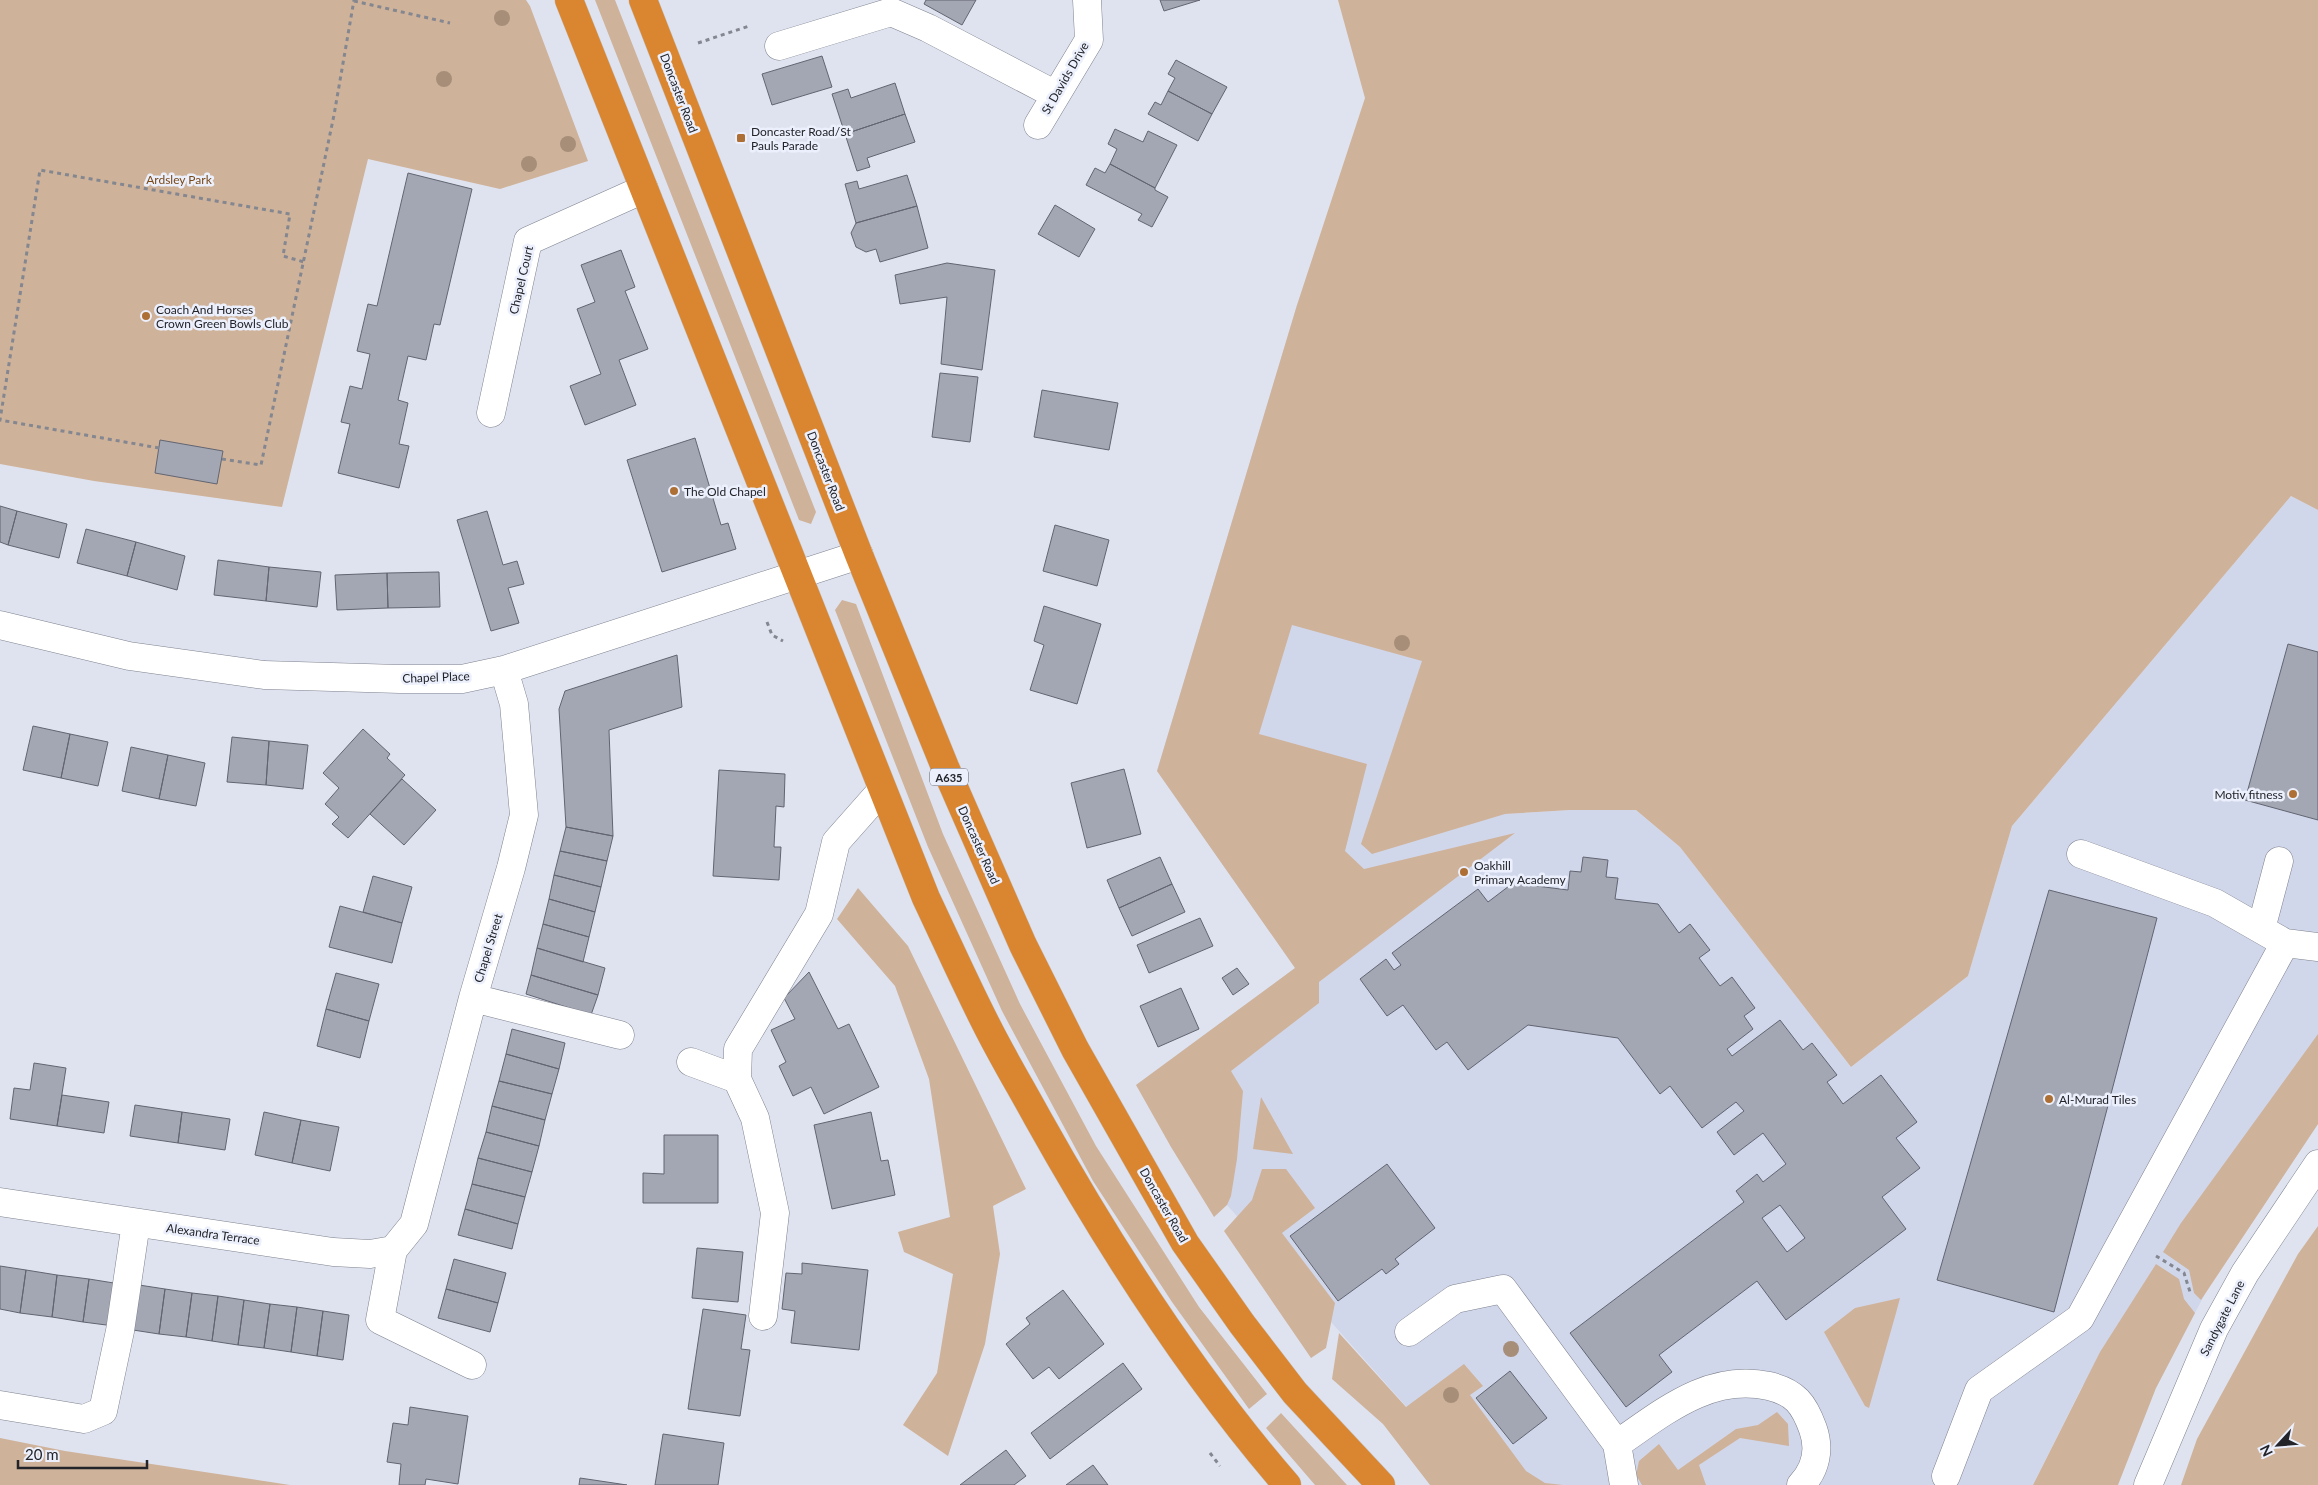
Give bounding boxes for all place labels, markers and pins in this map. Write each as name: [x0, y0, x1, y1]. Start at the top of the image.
place label: Doncaster Road/St Pauls Parade: [751, 124, 852, 153]
marker: Doncaster Road/St Pauls Parade: [735, 132, 747, 144]
place label: Coach And Horses Crown Green Bowls Club: [156, 302, 289, 331]
marker: Coach And Horses Crown Green Bowls Club: [140, 310, 152, 322]
place label: The Old Chapel: [684, 484, 766, 499]
marker: The Old Chapel: [668, 485, 680, 497]
place label: Motiv fitness: [2214, 787, 2283, 802]
marker: Motiv fitness: [2287, 788, 2299, 800]
place label: Oakhill Primary Academy: [1474, 858, 1567, 887]
marker: Oakhill Primary Academy: [1458, 866, 1470, 878]
place label: Al-Murad Tiles: [2059, 1092, 2136, 1107]
marker: Al-Murad Tiles: [2043, 1093, 2055, 1105]

